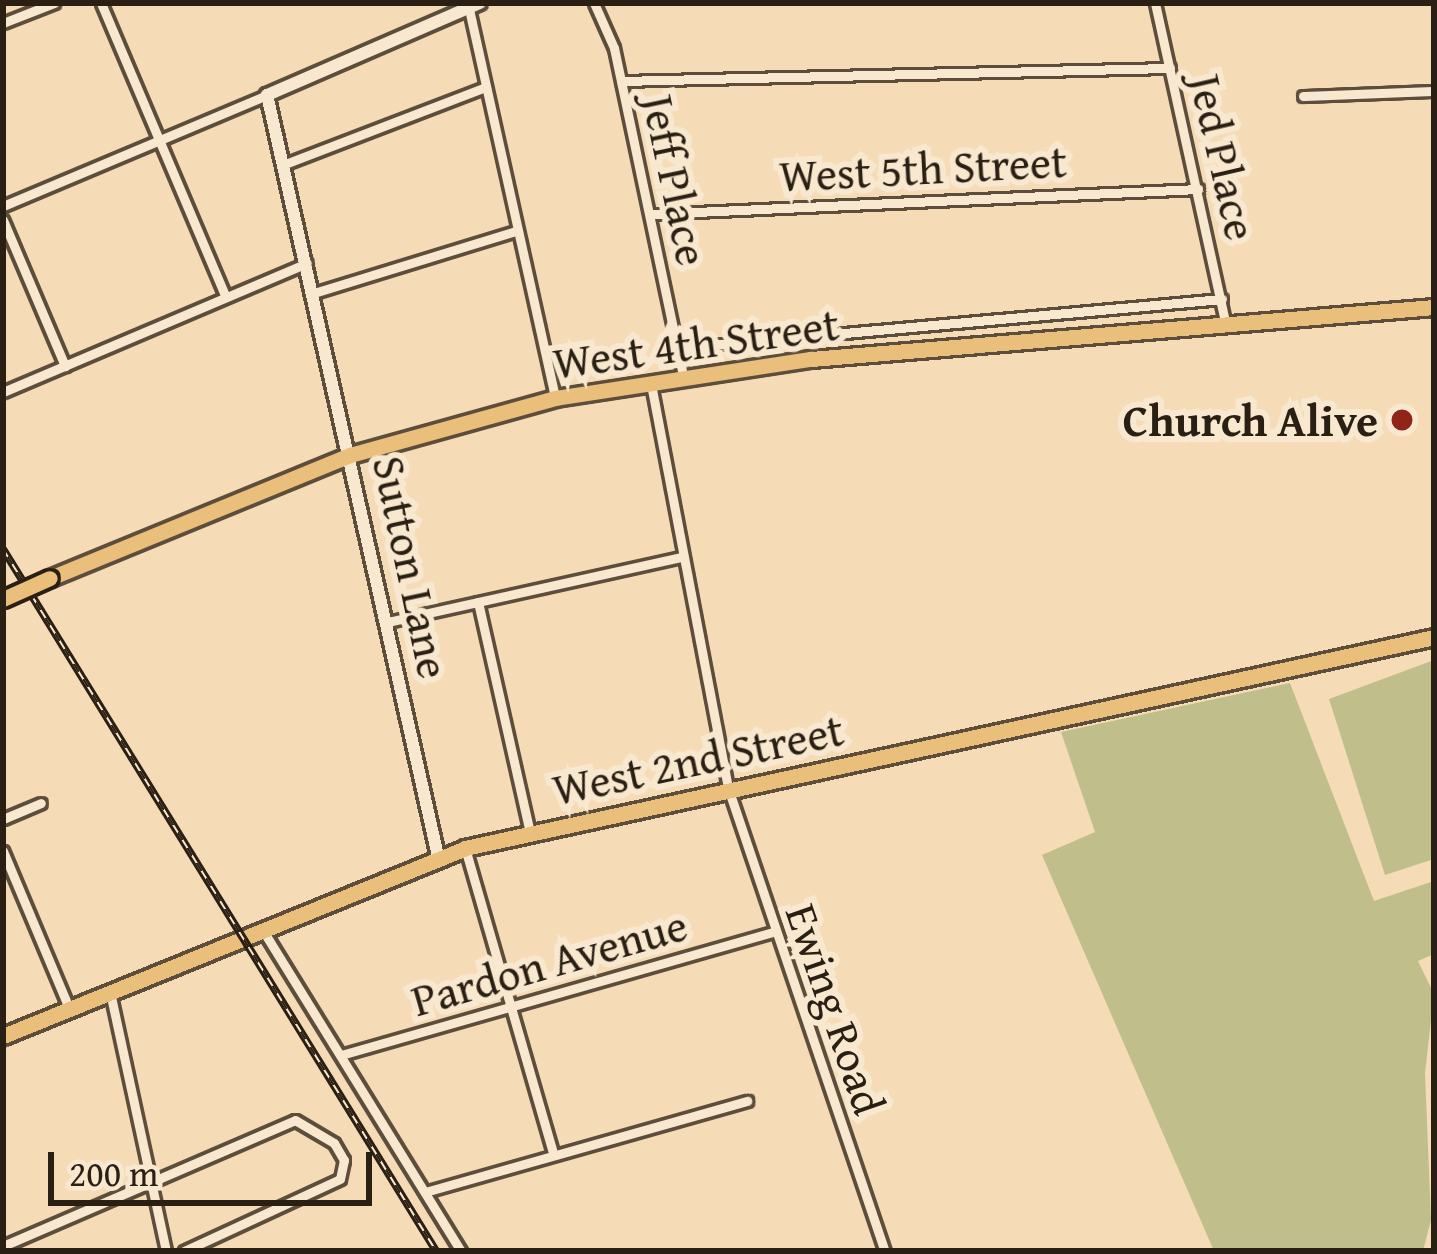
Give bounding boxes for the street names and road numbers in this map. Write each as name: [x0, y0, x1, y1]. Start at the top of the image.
street label: Jed Place: [1179, 69, 1269, 245]
street label: Jeff Place: [632, 90, 720, 270]
street label: West 5th Street: [778, 134, 1068, 202]
street label: West 4th Street: [550, 296, 842, 390]
street label: Sutton Lane: [362, 451, 462, 683]
street label: West 2nd Street: [548, 702, 848, 816]
street label: Pardon Avenue: [405, 897, 693, 1027]
street label: Ewing Road: [775, 897, 897, 1121]

